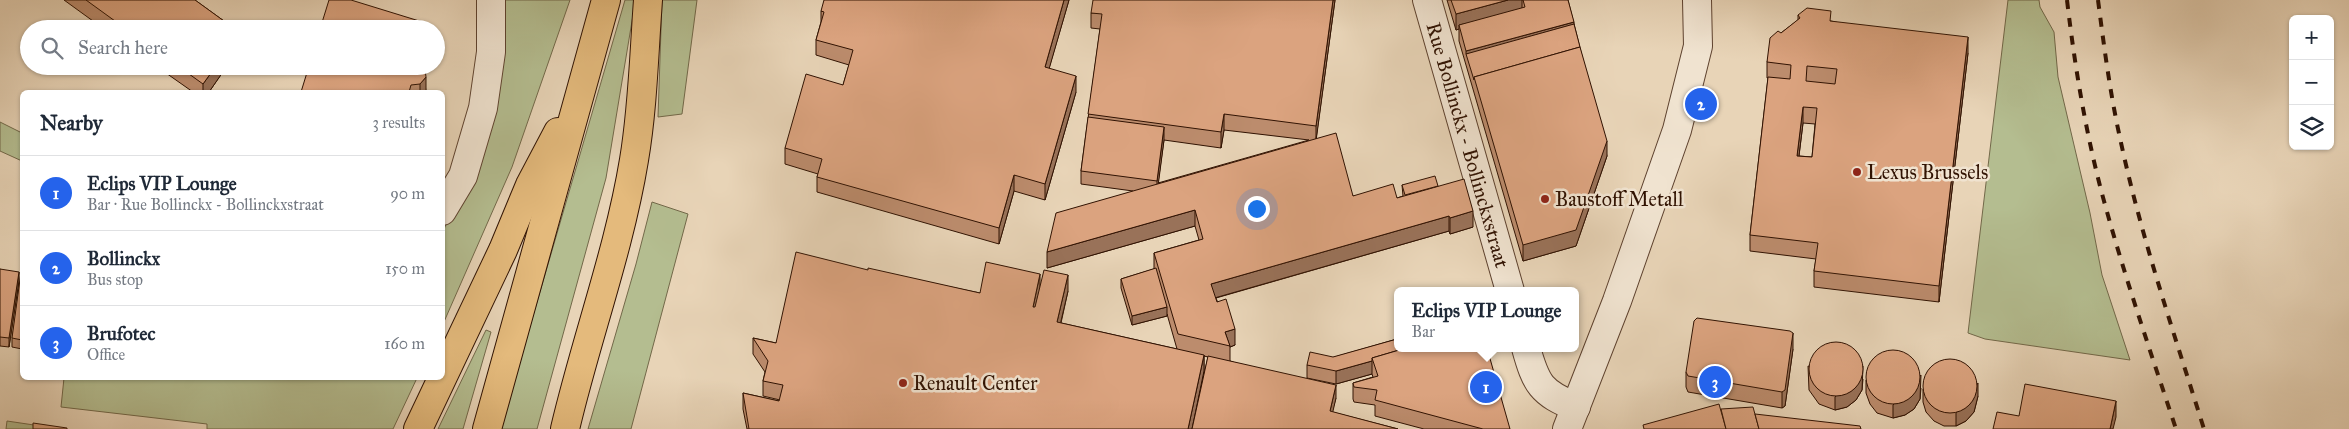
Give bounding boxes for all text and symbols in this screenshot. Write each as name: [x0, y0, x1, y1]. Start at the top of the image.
map controls: [2289, 15, 2334, 150]
button: +: [2289, 15, 2334, 60]
search box: [20, 20, 445, 75]
street label: Rue Bollinckx - Bollinckxstraat: [1421, 20, 1515, 270]
icon: search: [38, 34, 66, 62]
text: Search here: [78, 36, 168, 59]
button: −: [2289, 60, 2334, 105]
pin: 2: [1685, 85, 1717, 123]
button: layers: [2289, 105, 2334, 150]
text: Nearby: [40, 110, 103, 136]
text: 3 results: [372, 113, 425, 132]
place label: Lexus Brussels: [1867, 160, 1988, 184]
marker: Lexus Brussels: [1851, 166, 1863, 178]
text: Eclips VIP Lounge: [87, 172, 237, 195]
text: 1: [53, 184, 59, 203]
text: 90 m: [390, 184, 425, 203]
place label: Baustoff Metall: [1555, 187, 1684, 211]
marker: Baustoff Metall: [1539, 193, 1551, 205]
text: Bar · Rue Bollinckx - Bollinckxstraat: [87, 195, 324, 214]
your location: [1244, 196, 1270, 222]
text: Bollinckx: [87, 247, 160, 270]
text: 2: [52, 259, 60, 278]
text: 150 m: [385, 259, 425, 278]
text: Bus stop: [87, 270, 143, 289]
popup: [1394, 287, 1579, 352]
text: Eclips VIP Lounge: [1412, 299, 1561, 322]
text: Brufotec: [87, 322, 155, 345]
text: Bar: [1412, 322, 1435, 341]
text: 3: [53, 334, 59, 353]
text: 160 m: [384, 334, 425, 353]
text: Office: [87, 345, 125, 364]
pin: 3: [1699, 363, 1731, 401]
pin: 1: [1470, 368, 1502, 406]
place label: Renault Center: [913, 371, 1038, 395]
marker: Renault Center: [897, 377, 909, 389]

